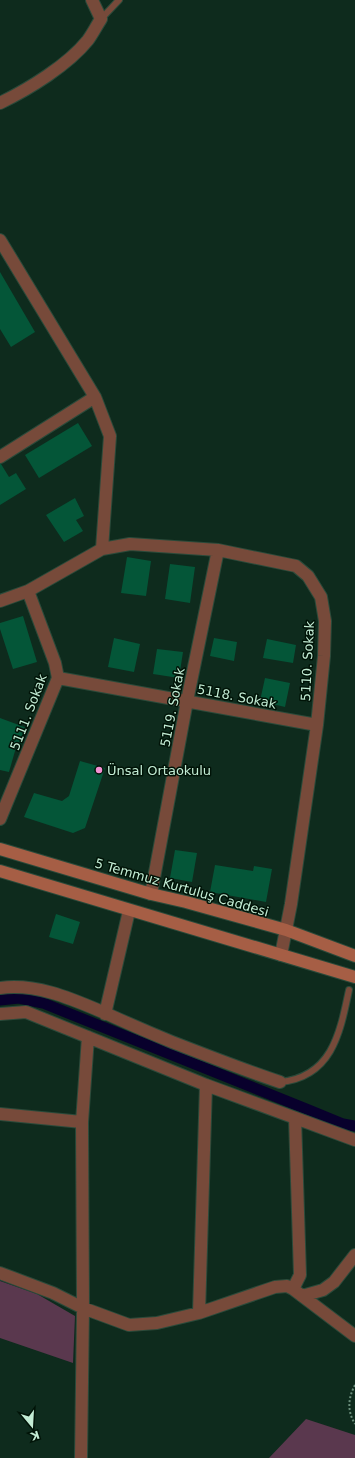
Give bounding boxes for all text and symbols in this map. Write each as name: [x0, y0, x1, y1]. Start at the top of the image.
street label: 5110. Sokak: [298, 620, 317, 702]
street label: 5119. Sokak: [157, 666, 188, 748]
street label: 5111. Sokak: [7, 672, 50, 752]
street label: 5118. Sokak: [196, 681, 278, 712]
place label: Ünsal Ortaokulu: [107, 762, 211, 778]
marker: Ünsal Ortaokulu: [94, 765, 104, 775]
street label: 5 Temmuz Kurtuluş Caddesi: [93, 855, 271, 920]
north arrow: [12, 1406, 52, 1446]
text: K: [28, 1428, 41, 1443]

